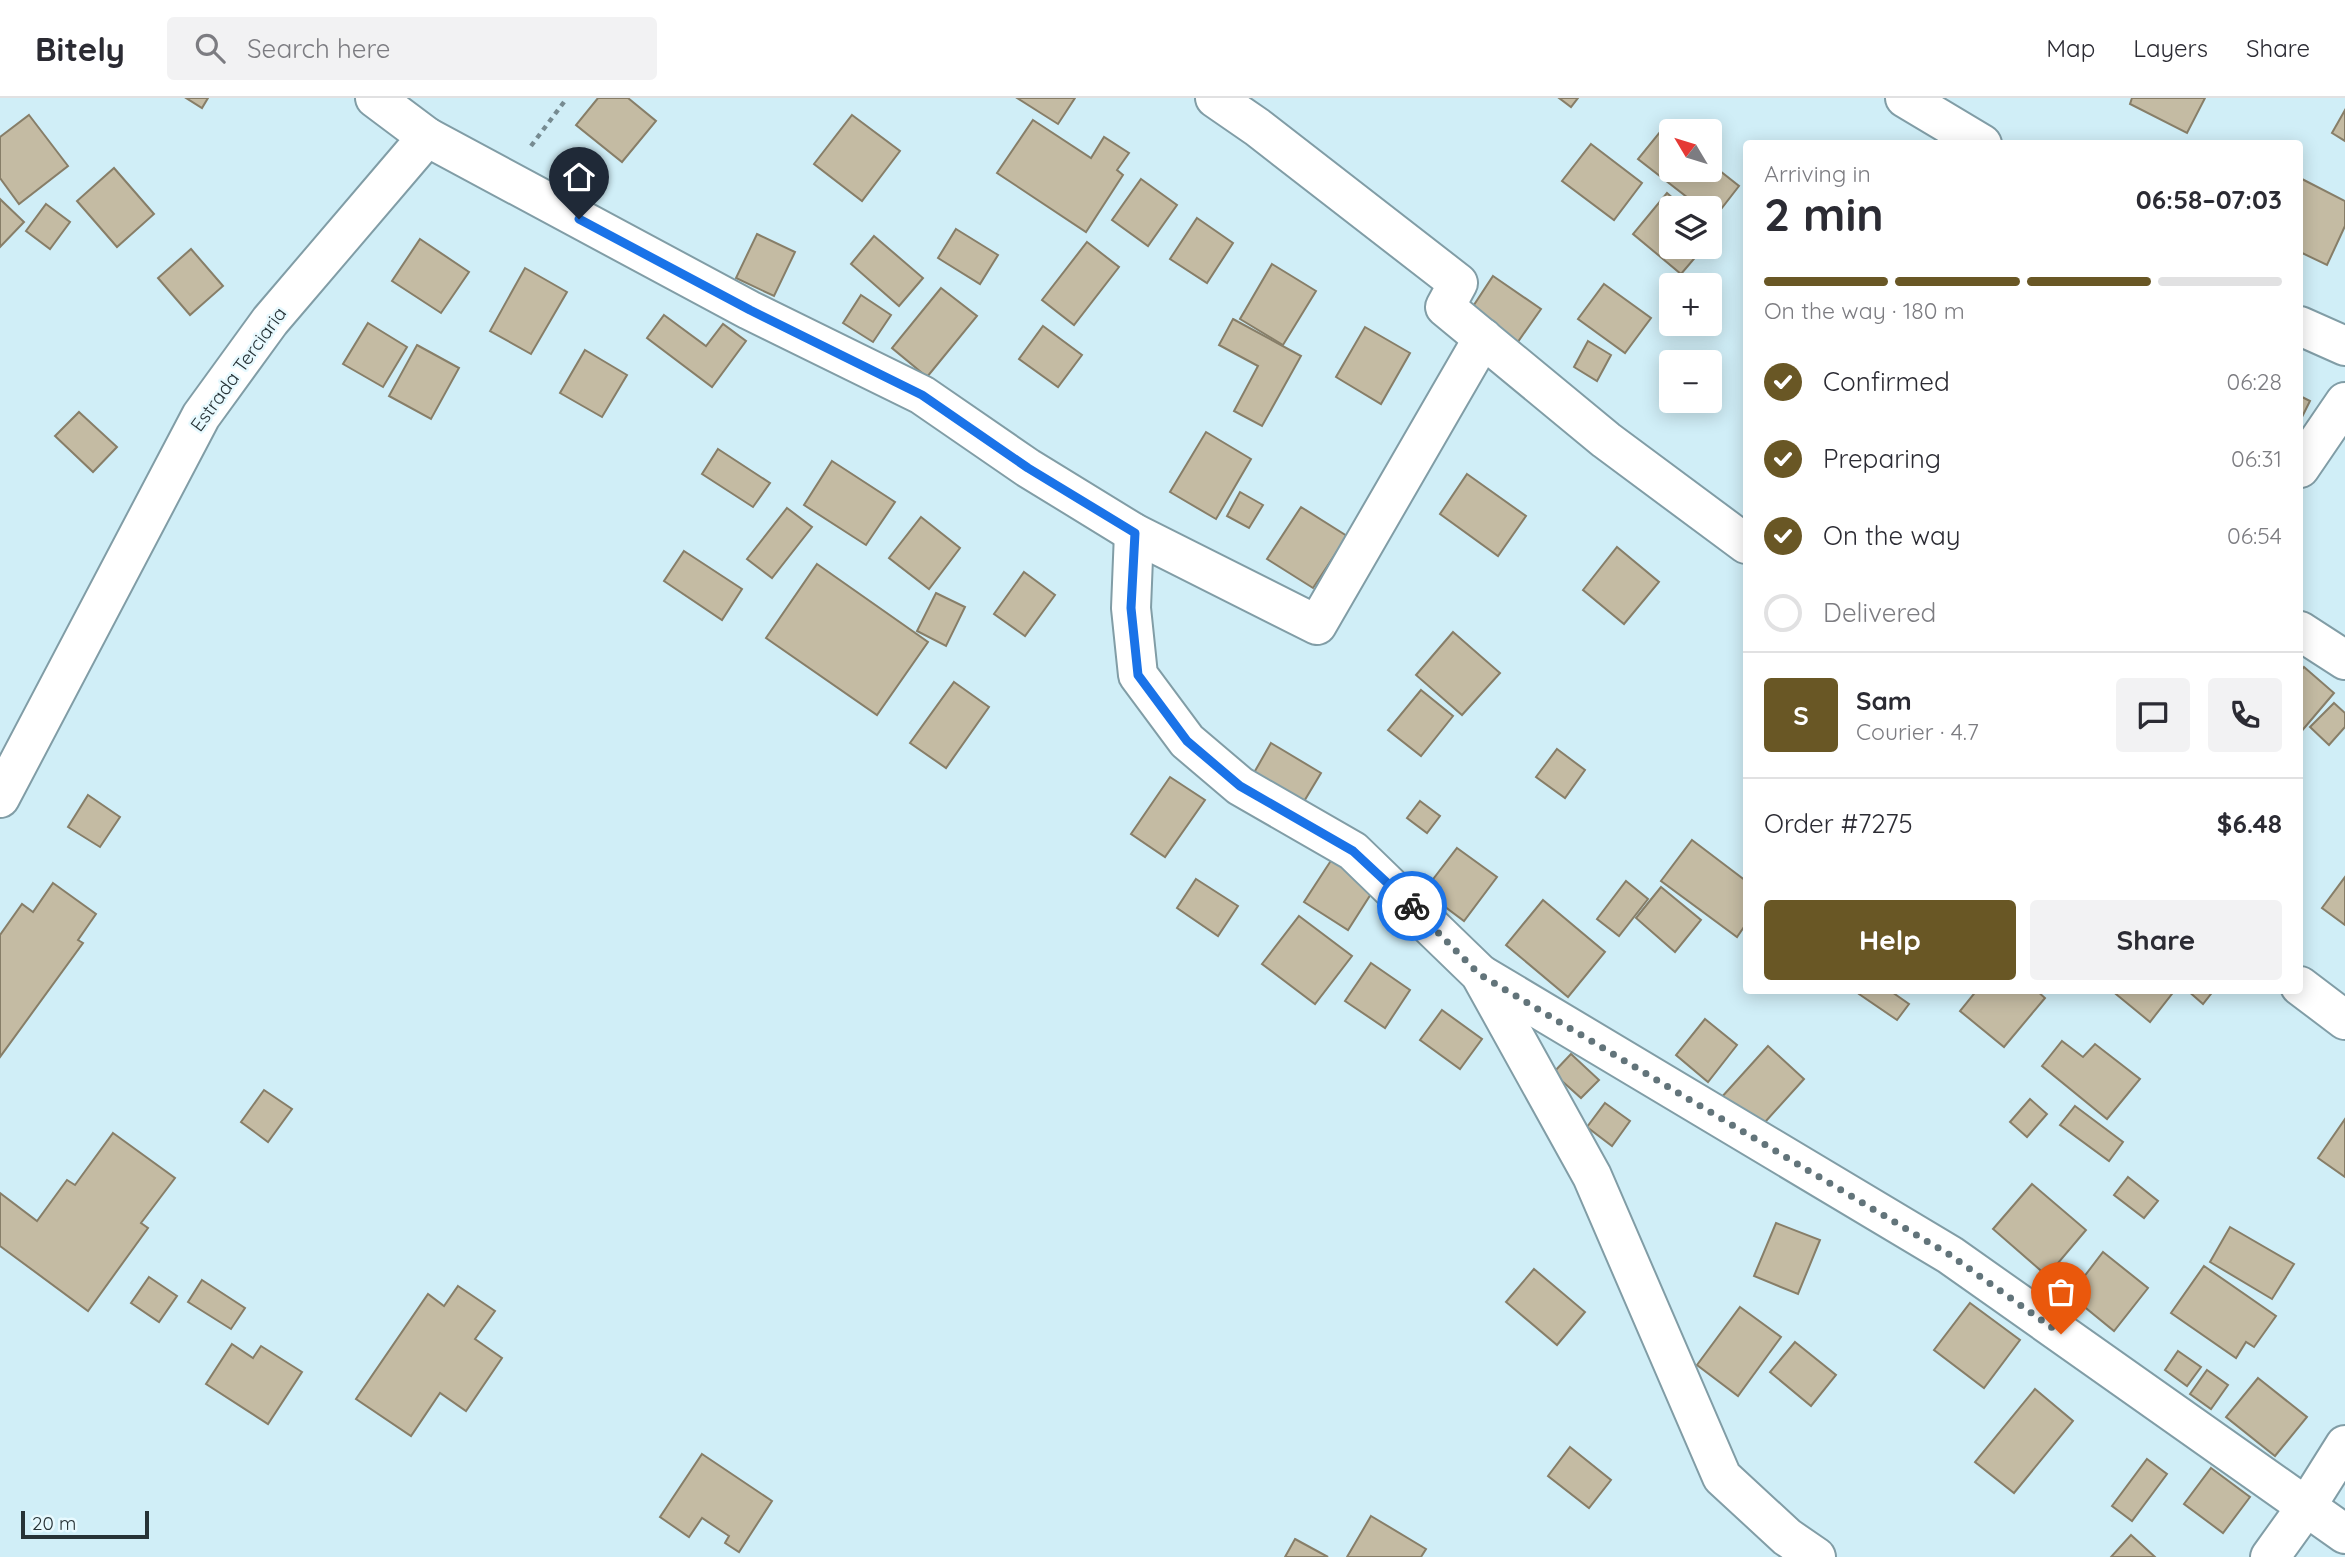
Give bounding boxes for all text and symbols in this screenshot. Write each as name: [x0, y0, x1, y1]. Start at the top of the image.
search box: [167, 17, 657, 80]
text: Bitely: [35, 28, 125, 69]
icon: search: [191, 29, 229, 67]
text: Search here: [247, 32, 391, 65]
text: Map: [2046, 33, 2095, 63]
text: Layers: [2133, 33, 2208, 63]
text: Share: [2246, 33, 2310, 63]
north arrow: [1659, 119, 1722, 182]
map controls: [1659, 119, 1722, 413]
pin: [549, 147, 609, 219]
icon: home: [560, 158, 598, 196]
text: Arriving in: [1764, 159, 1871, 188]
text: 06:58–07:03: [2136, 183, 2282, 216]
text: 2 min: [1764, 185, 1884, 243]
button: layers: [1659, 196, 1722, 259]
button: +: [1659, 273, 1722, 336]
text: On the way · 180 m: [1764, 296, 1965, 325]
street label: Estrada Terciaria: [185, 302, 291, 436]
button: −: [1659, 350, 1722, 413]
icon: check: [1764, 363, 1802, 401]
text: Confirmed: [1823, 365, 1950, 398]
text: 06:28: [2226, 367, 2282, 396]
icon: check: [1764, 440, 1802, 478]
text: Preparing: [1823, 442, 1941, 475]
text: 06:31: [2231, 444, 2282, 473]
icon: check: [1764, 517, 1802, 555]
text: On the way: [1823, 519, 1961, 552]
text: 06:54: [2227, 521, 2282, 550]
text: Delivered: [1823, 596, 1936, 629]
button: chat: [2116, 678, 2190, 752]
button: phone: [2208, 678, 2282, 752]
text: Sam: [1856, 684, 1912, 717]
text: S: [1793, 699, 1809, 732]
text: Courier · 4.7: [1856, 717, 1979, 746]
text: Order #7275: [1764, 807, 1913, 840]
text: $6.48: [2217, 807, 2282, 840]
courier: [1377, 871, 1447, 941]
icon: bike: [1393, 887, 1431, 925]
button: Help: [1764, 900, 2016, 980]
button: Share: [2030, 900, 2282, 980]
pin: [2031, 1262, 2091, 1334]
icon: bag: [2042, 1273, 2080, 1311]
scale bar: [21, 1508, 149, 1540]
text: 20 m: [32, 1511, 76, 1535]

